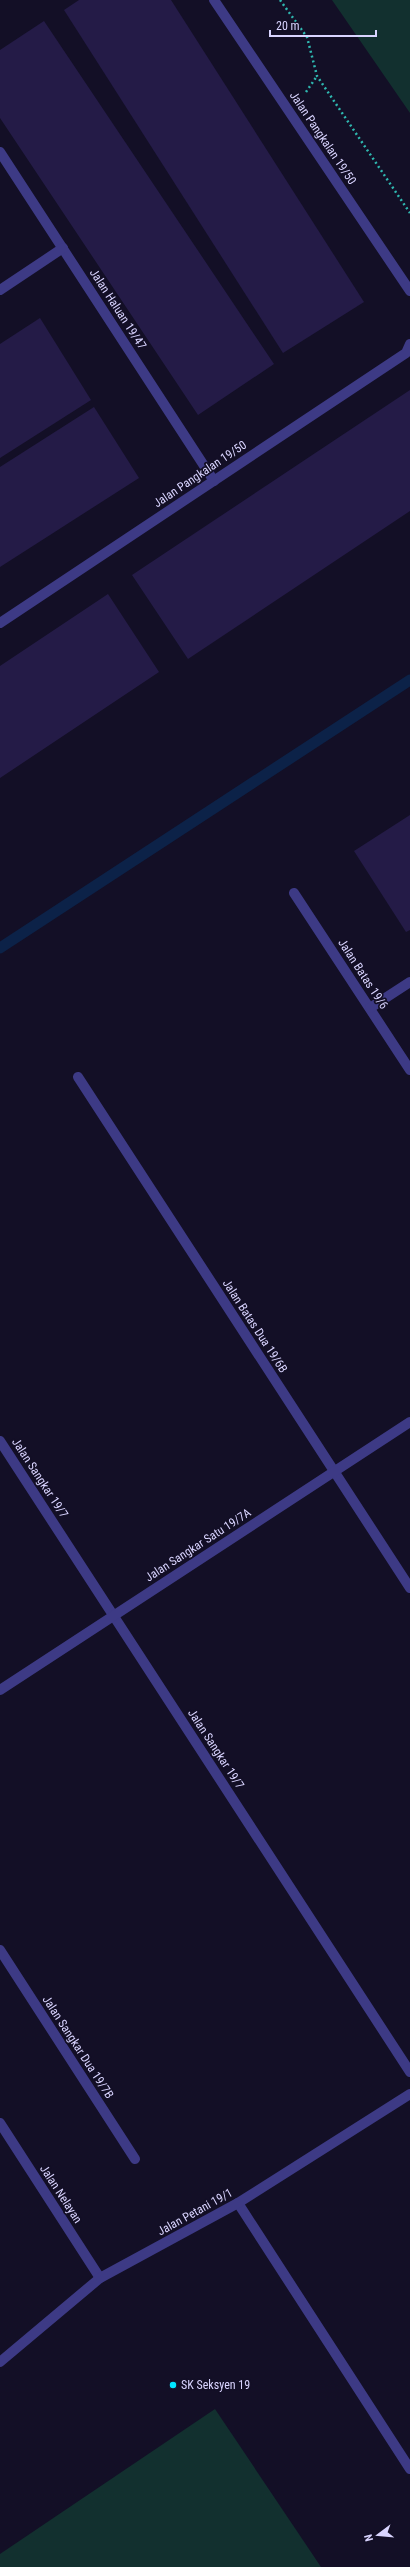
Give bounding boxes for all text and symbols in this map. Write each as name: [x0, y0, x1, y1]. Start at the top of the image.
scale bar: [270, 12, 376, 38]
text: 20 m: [276, 19, 300, 33]
street label: Jalan Pangkalan 19/50: [287, 89, 359, 187]
street label: Jalan Haluan 19/47: [87, 266, 149, 352]
street label: Jalan Pangkalan 19/50: [151, 438, 249, 510]
street label: Jalan Batas 19/6: [335, 936, 391, 1012]
street label: Jalan Batas Dua 19/6B: [220, 1277, 290, 1375]
street label: Jalan Sangkar 19/7: [9, 1436, 71, 1521]
street label: Jalan Sangkar Satu 19/7A: [143, 1506, 254, 1584]
street label: Jalan Sangkar 19/7: [185, 1707, 247, 1792]
street label: Jalan Sangkar Dua 19/7B: [40, 1993, 116, 2101]
street label: Jalan Nelayan: [37, 2162, 85, 2226]
street label: Jalan Petani 19/1: [155, 2186, 235, 2238]
place label: SK Seksyen 19: [181, 2378, 250, 2392]
marker: SK Seksyen 19: [168, 2380, 178, 2390]
north arrow: [358, 2515, 398, 2555]
text: N: [362, 2532, 376, 2543]

